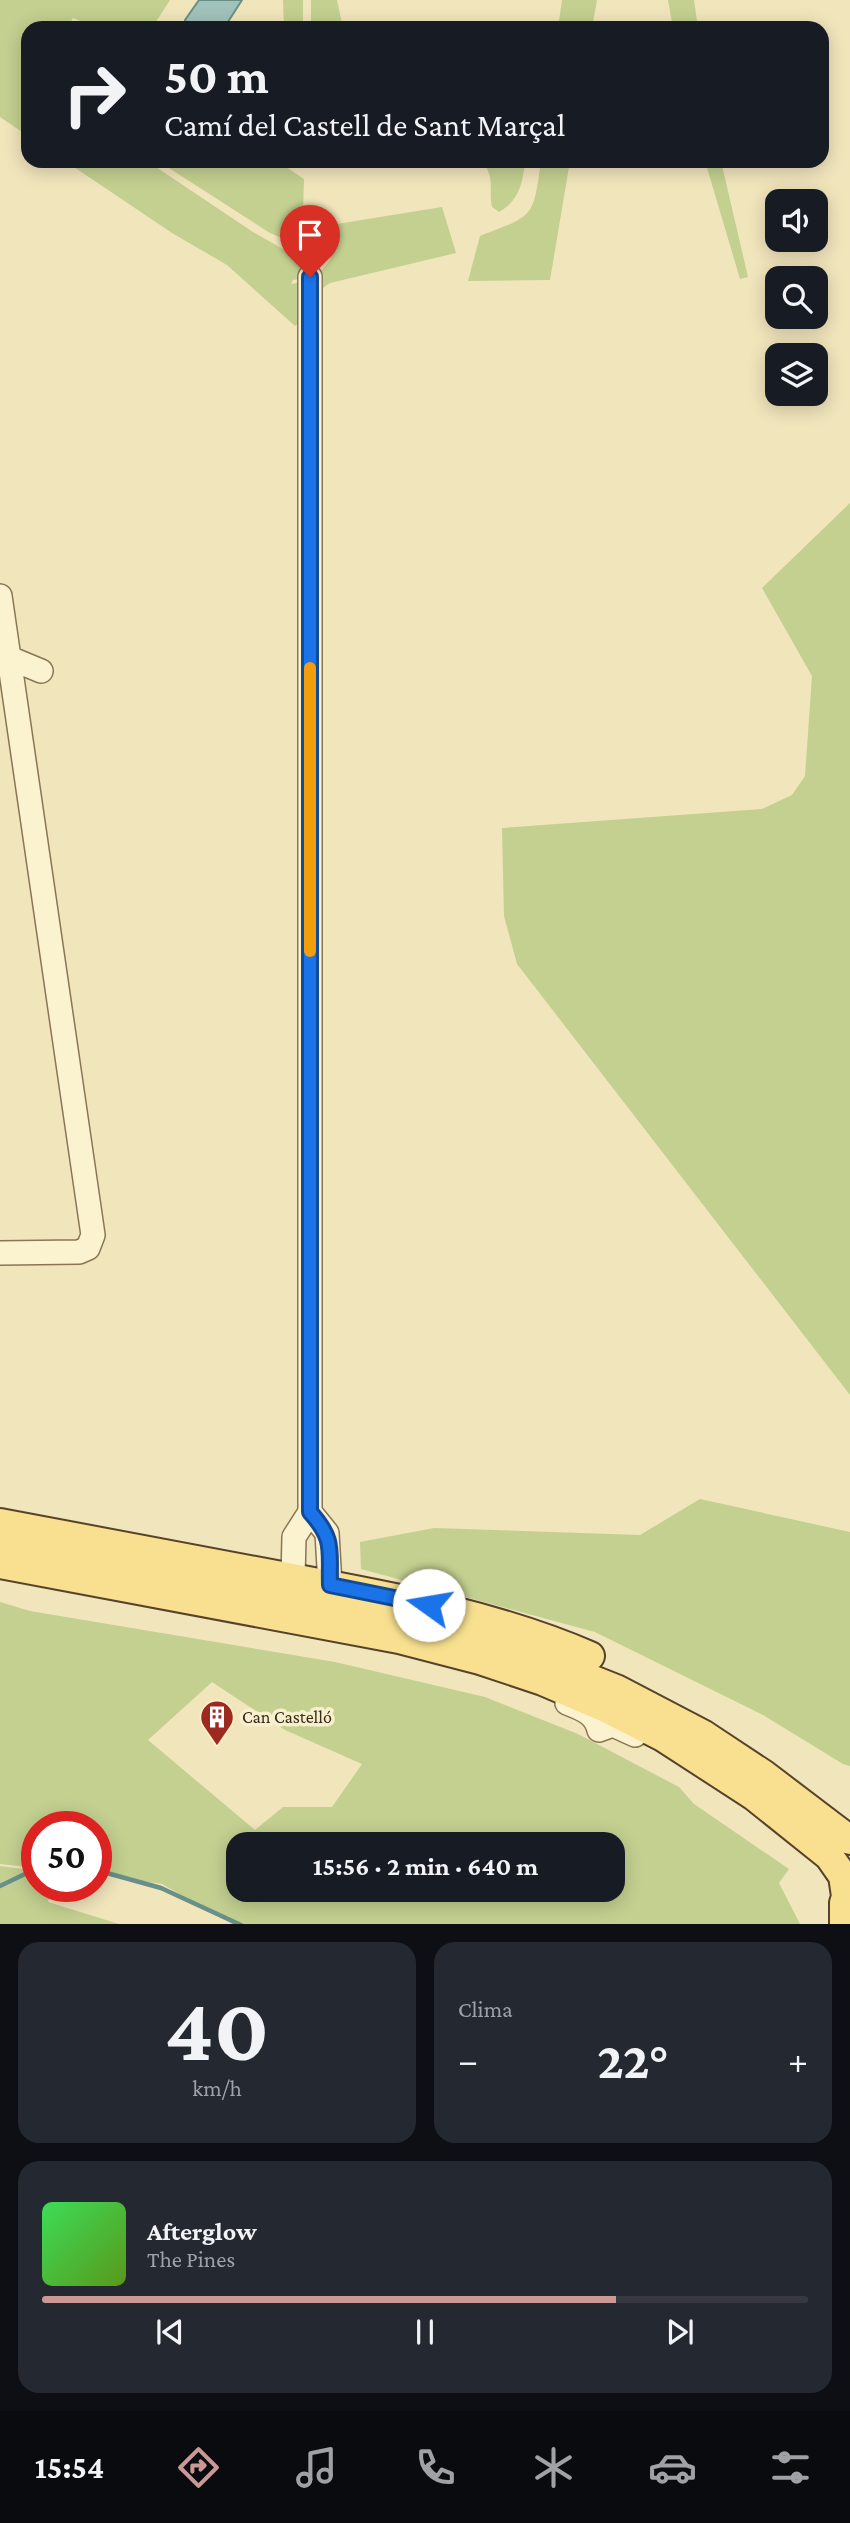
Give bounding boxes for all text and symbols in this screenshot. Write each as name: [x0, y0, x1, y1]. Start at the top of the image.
icon: right: [49, 49, 140, 140]
text: 50 m: [164, 49, 269, 104]
text: Camí del Castell de Sant Marçal: [164, 107, 565, 143]
map controls: [765, 189, 828, 406]
button: sound: [765, 189, 828, 252]
pin: [280, 205, 340, 277]
icon: arrive: [291, 216, 329, 254]
button: search: [765, 266, 828, 329]
button: layers: [765, 343, 828, 406]
position arrow: [392, 1568, 466, 1642]
building icon: Can Castelló: [198, 1698, 236, 1747]
place label: Can Castelló: [242, 1707, 332, 1727]
speed limit sign: 50: [21, 1811, 112, 1902]
text: 15:56 · 2 min · 640 m: [313, 1852, 538, 1881]
text: 40: [165, 1978, 269, 2080]
text: Clima: [458, 1996, 513, 2022]
text: 22°: [597, 2031, 669, 2089]
text: −: [458, 2039, 478, 2081]
text: +: [788, 2039, 808, 2081]
text: km/h: [192, 2075, 242, 2101]
text: Afterglow: [147, 2217, 257, 2246]
text: The Pines: [147, 2246, 235, 2272]
icon: previous: [151, 2313, 189, 2351]
icon: pause: [406, 2313, 444, 2351]
icon: next: [661, 2313, 699, 2351]
icon: directions: [174, 2443, 223, 2492]
icon: music: [292, 2443, 341, 2492]
icon: phone: [411, 2443, 460, 2492]
icon: climate: [529, 2443, 578, 2492]
icon: car: [648, 2443, 697, 2492]
icon: filters: [766, 2443, 815, 2492]
text: 15:54: [35, 2449, 104, 2485]

